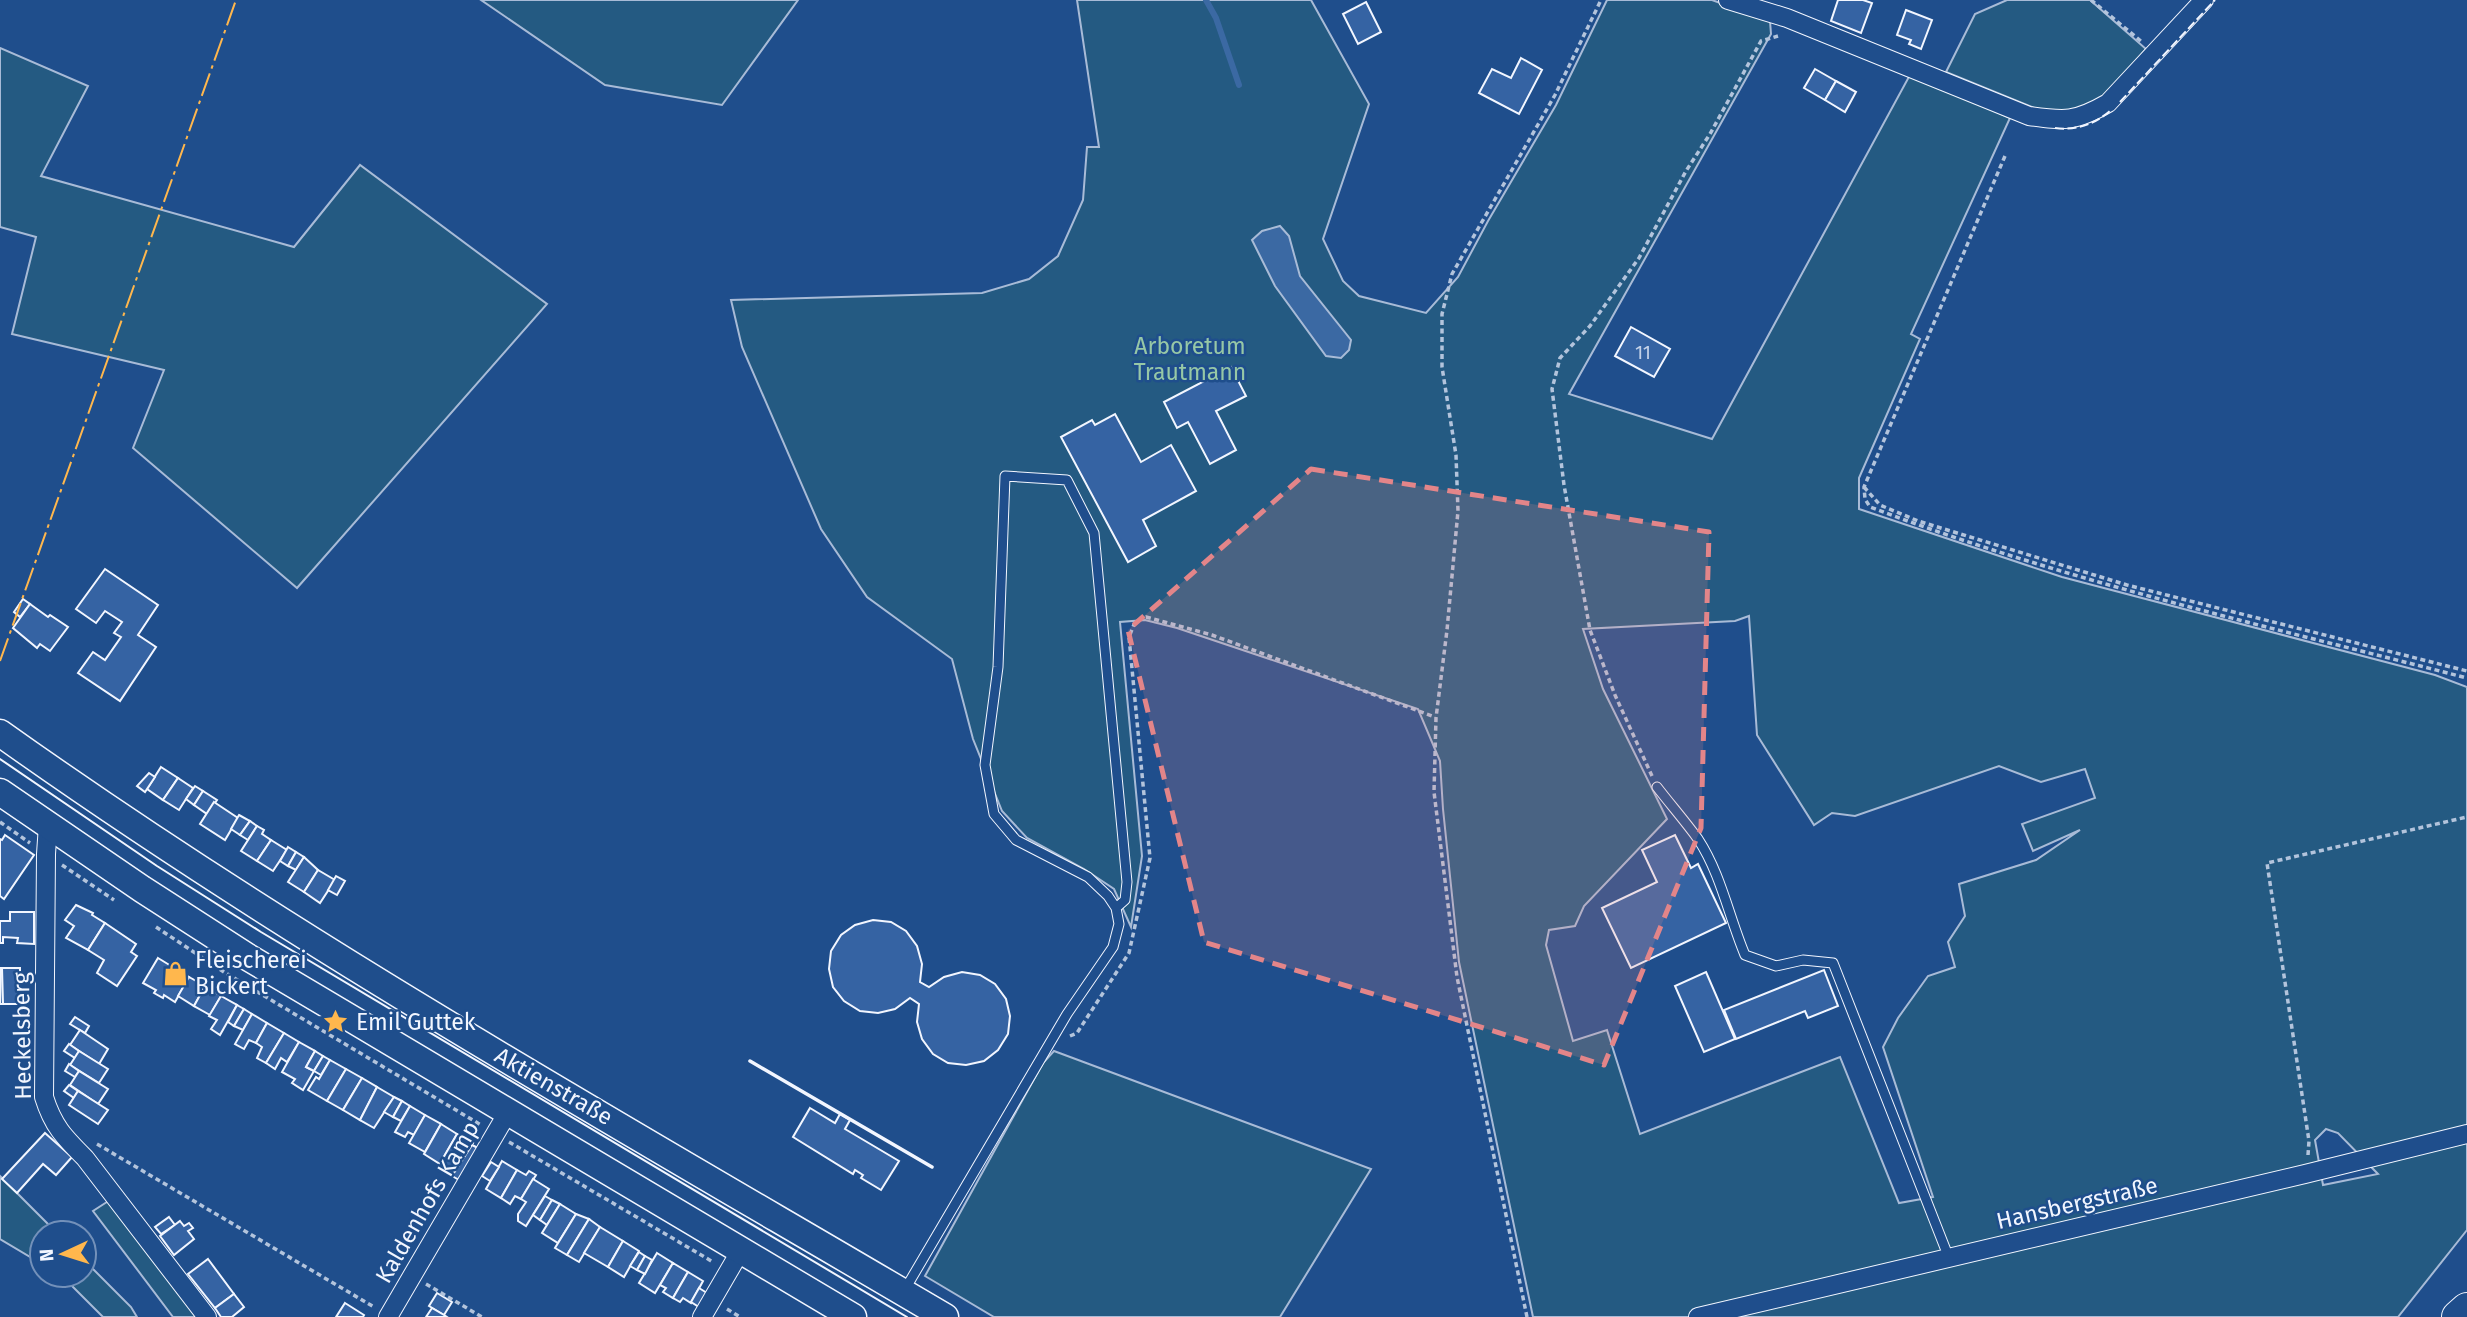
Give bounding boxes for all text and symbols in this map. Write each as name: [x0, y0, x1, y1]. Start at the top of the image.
park label: Arboretum Trautmann: [1134, 332, 1246, 386]
house number: 11: [1635, 341, 1651, 364]
place label: Fleischerei Bickert: [195, 946, 307, 1000]
shop icon: Fleischerei Bickert: [161, 959, 189, 987]
street label: Heckelsberg: [7, 972, 37, 1100]
place icon: Emil Guttek: [322, 1008, 350, 1036]
place label: Emil Guttek: [356, 1008, 476, 1036]
street label: Aktienstraße: [490, 1041, 618, 1131]
street label: Kaldenhofs Kamp: [369, 1116, 485, 1288]
street label: Hansbergstraße: [1994, 1171, 2160, 1235]
north arrow: [28, 1219, 98, 1289]
text: N: [35, 1248, 58, 1262]

